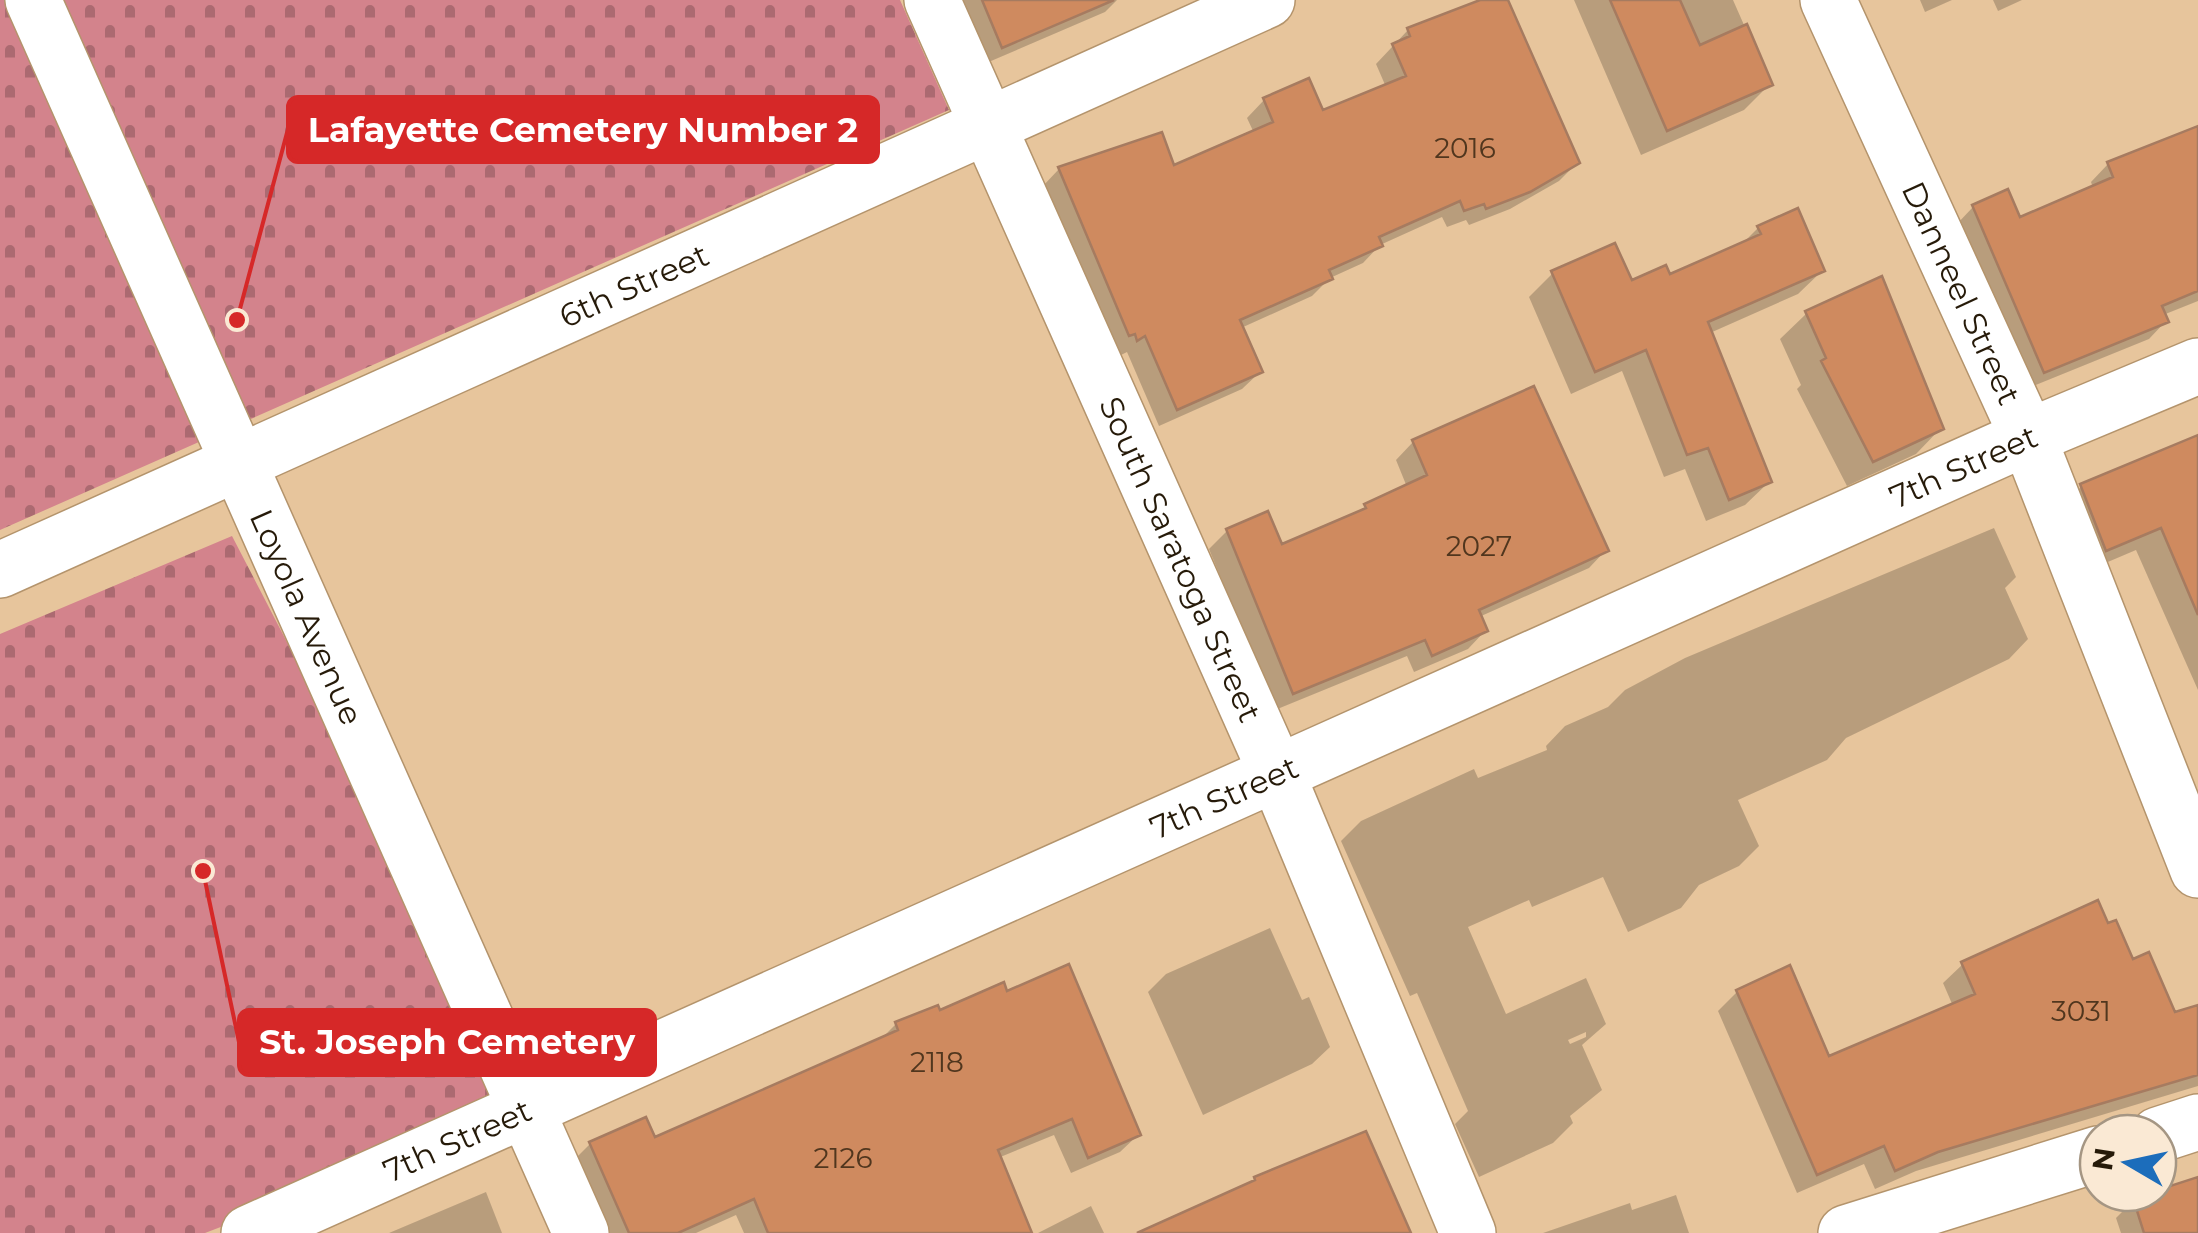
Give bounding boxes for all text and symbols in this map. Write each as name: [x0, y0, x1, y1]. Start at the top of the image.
callout: Lafayette Cemetery Number 2: [288, 97, 878, 162]
text: Lafayette Cemetery Number 2: [308, 108, 858, 151]
house number: 2016: [1434, 131, 1496, 165]
street label: Danneel Street: [1894, 175, 2030, 410]
street label: 6th Street: [553, 234, 714, 335]
street label: South Saratoga Street: [1092, 390, 1271, 728]
street label: 7th Street: [1883, 416, 2043, 516]
street label: Loyola Avenue: [242, 503, 372, 731]
house number: 2027: [1446, 529, 1512, 563]
street label: 7th Street: [1144, 747, 1304, 847]
house number: 3031: [2051, 994, 2111, 1028]
callout: St. Joseph Cemetery: [239, 1010, 655, 1075]
text: St. Joseph Cemetery: [259, 1020, 636, 1063]
house number: 2118: [910, 1045, 964, 1079]
street label: 7th Street: [377, 1090, 537, 1190]
north arrow: [2078, 1113, 2178, 1213]
house number: 2126: [814, 1141, 872, 1175]
text: N: [2085, 1145, 2122, 1173]

